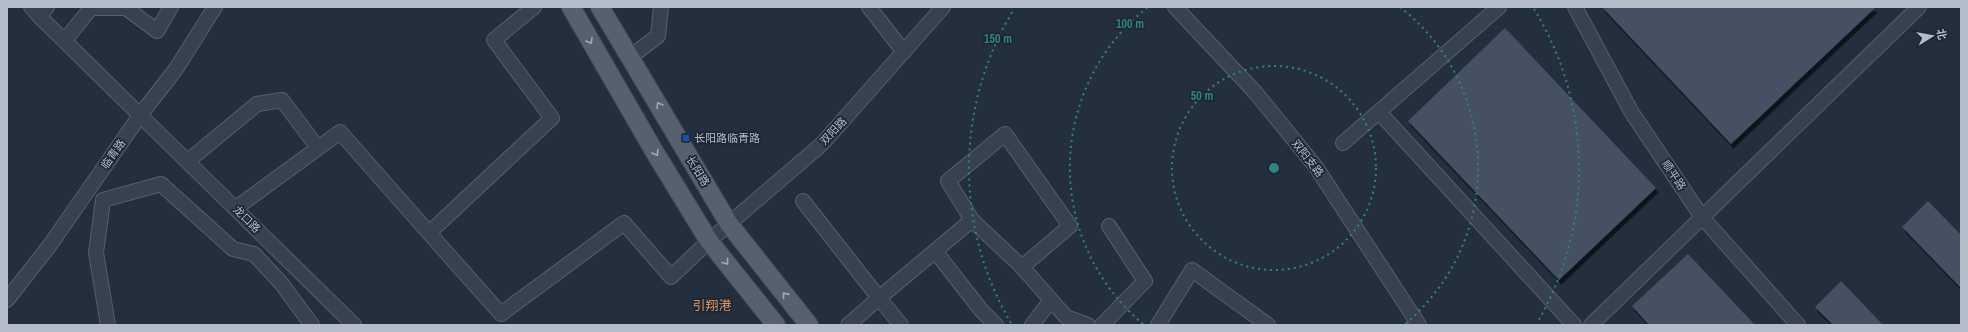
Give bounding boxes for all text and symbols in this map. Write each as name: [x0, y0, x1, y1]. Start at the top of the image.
text: 100 m: [1116, 16, 1144, 32]
north arrow: [1912, 16, 1952, 56]
text: 北: [1934, 27, 1950, 41]
text: 150 m: [984, 31, 1012, 47]
one-way arrow: [586, 37, 593, 44]
text: 50 m: [1191, 88, 1213, 104]
one-way arrow: [656, 102, 663, 109]
street label: 双阳路: [817, 114, 849, 148]
place label: 长阳路临青路: [694, 131, 760, 145]
marker: 长阳路临青路: [681, 133, 691, 143]
street label: 临青路: [98, 136, 128, 172]
street label: 双阳支路: [1289, 136, 1327, 180]
one-way arrow: [651, 149, 658, 156]
street label: 长阳路: [684, 153, 712, 189]
street label: 顺平路: [1659, 157, 1689, 193]
centre of rings: [1267, 161, 1281, 175]
street label: 龙口路: [230, 202, 264, 236]
one-way arrow: [721, 258, 728, 265]
one-way arrow: [782, 292, 789, 299]
district label: 引翔港: [692, 297, 732, 314]

